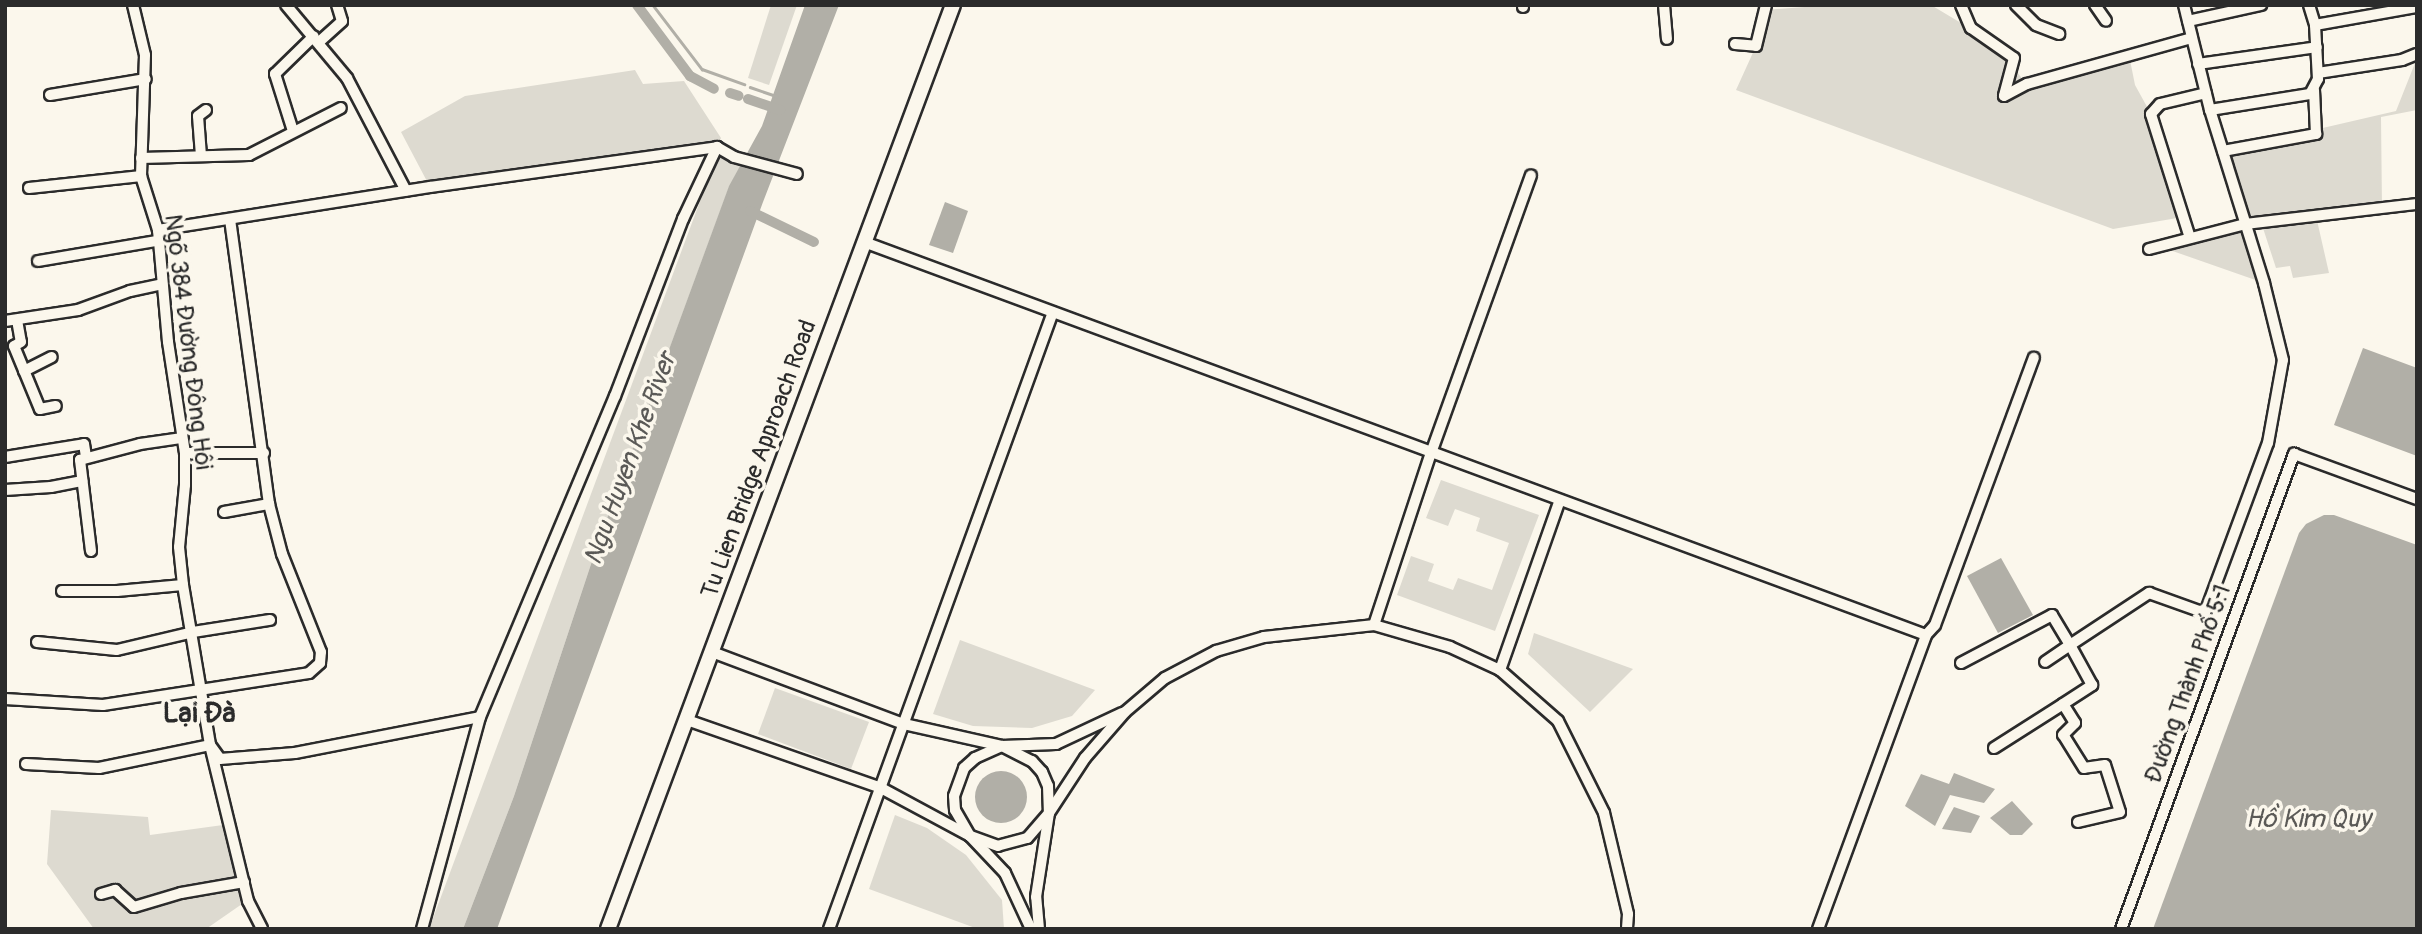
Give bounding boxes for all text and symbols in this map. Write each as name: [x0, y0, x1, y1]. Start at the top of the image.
street label: Ngõ 384 Đường Đông Hội: [158, 213, 218, 471]
street label: Tu Lien Bridge Approach Road: [695, 316, 823, 602]
water label: Ngu Huyen Khe River: [578, 349, 684, 569]
street label: Đường Thành Phố 5.1: [2139, 581, 2237, 787]
district label: Lại Đà: [163, 697, 235, 731]
water label: Hồ Kim Quy: [2246, 804, 2370, 836]

